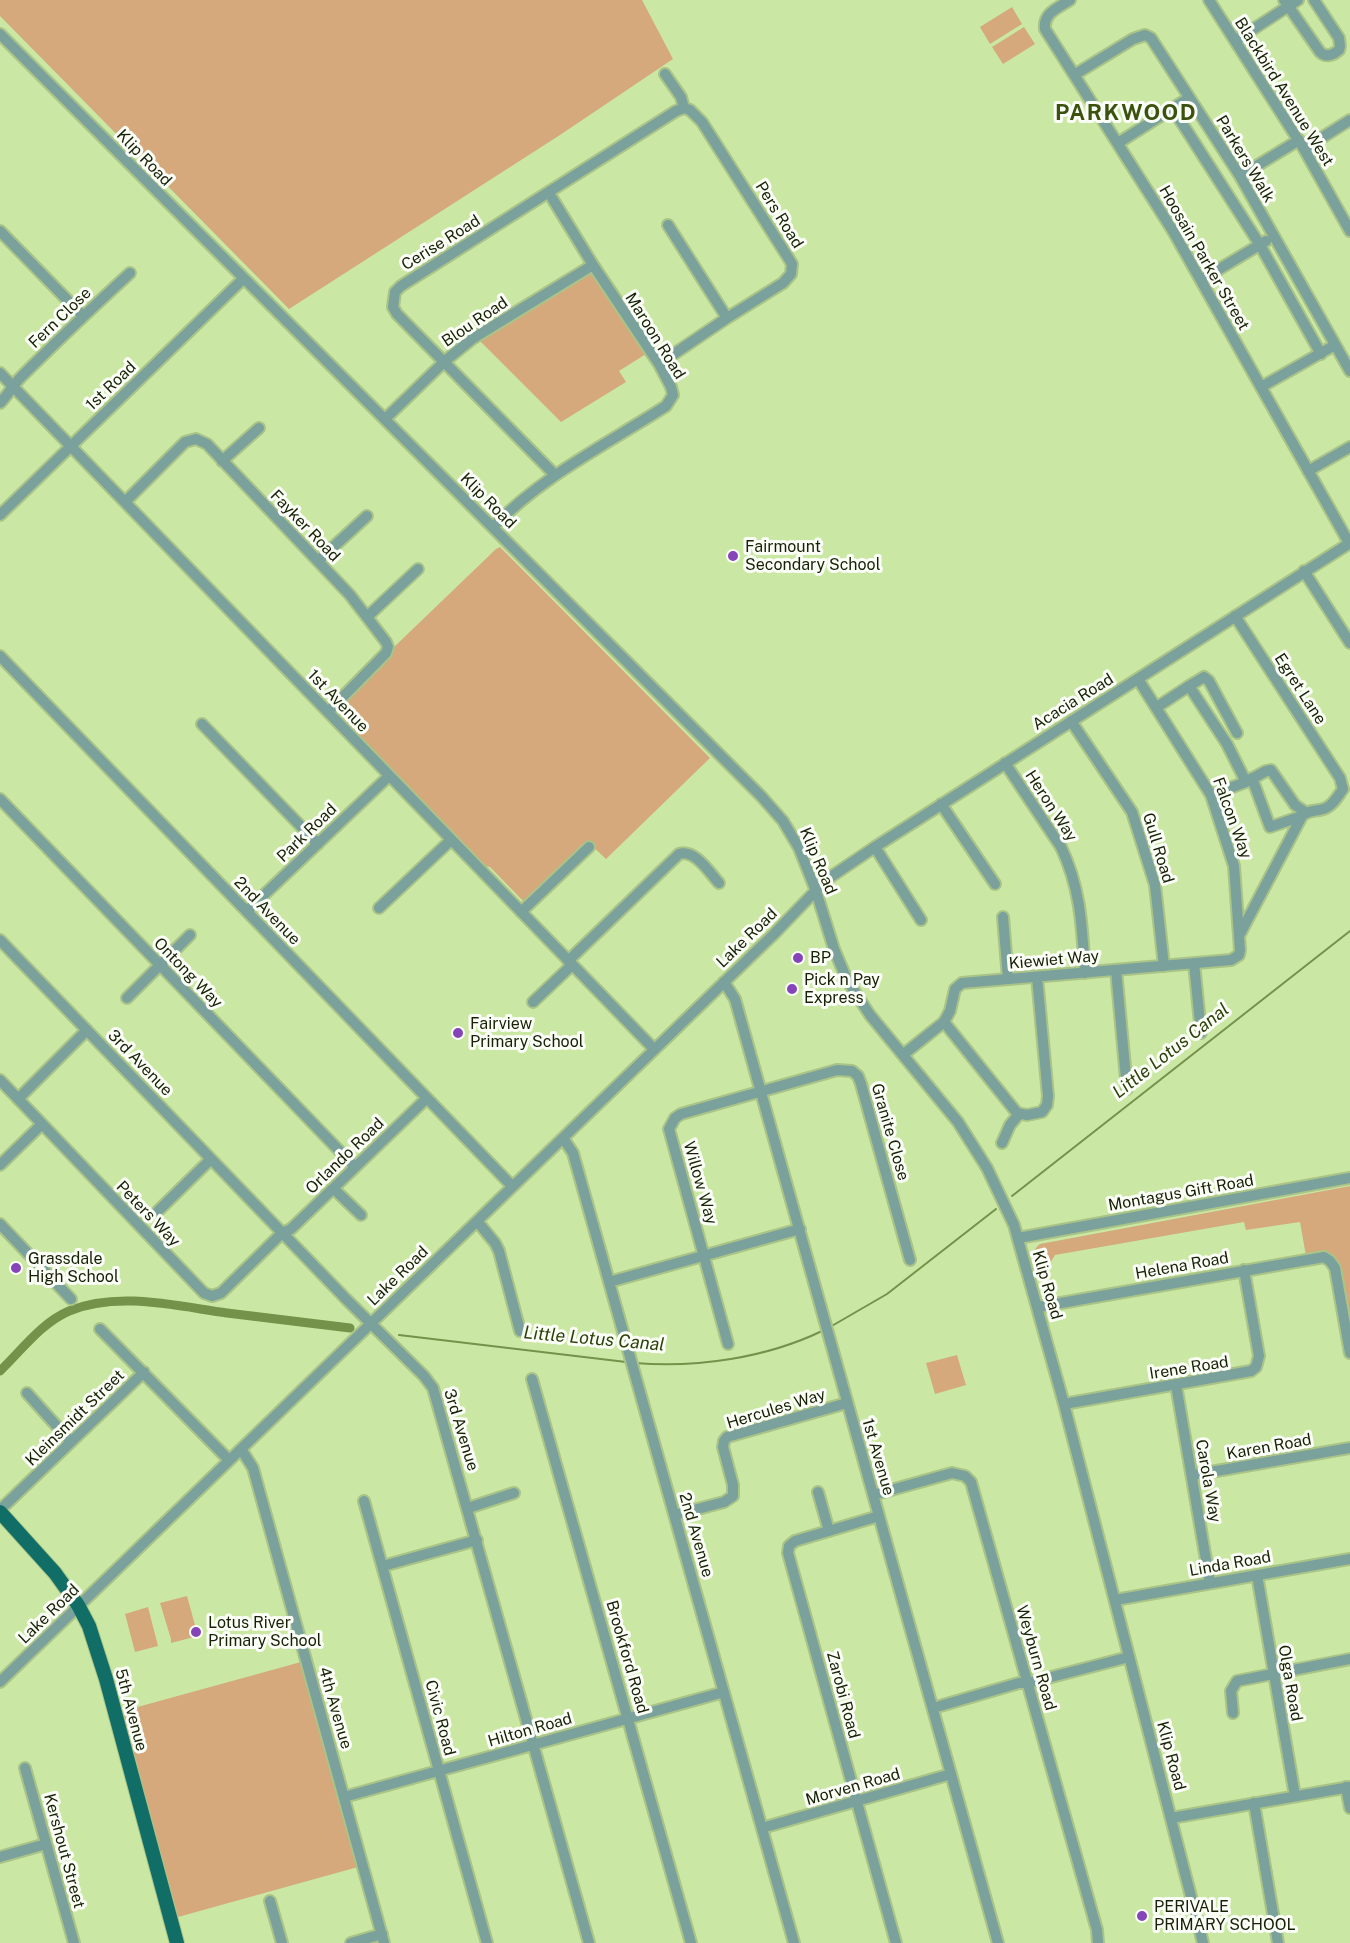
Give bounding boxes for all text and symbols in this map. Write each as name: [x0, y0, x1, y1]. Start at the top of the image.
street label: Blackbird Avenue West: [1230, 14, 1338, 170]
district label: PARKWOOD: [1055, 100, 1197, 126]
street label: Parkers Walk: [1211, 112, 1279, 206]
street label: Klip Road: [112, 126, 176, 190]
street label: Pers Road: [751, 178, 807, 252]
street label: Hoosain Parker Street: [1155, 182, 1253, 334]
street label: Cerise Road: [398, 211, 484, 275]
street label: Fern Close: [25, 284, 95, 352]
street label: Maroon Road: [621, 289, 689, 383]
street label: Blou Road: [438, 293, 512, 351]
street label: 1st Road: [82, 357, 140, 415]
street label: Klip Road: [456, 469, 520, 533]
street label: Fayker Road: [266, 486, 344, 566]
place label: Fairmount Secondary School: [745, 537, 880, 575]
marker: Fairmount Secondary School: [726, 549, 740, 563]
street label: Egret Lane: [1270, 650, 1330, 728]
street label: 1st Avenue: [303, 666, 373, 736]
street label: Acacia Road: [1029, 670, 1117, 734]
street label: Heron Way: [1021, 767, 1081, 845]
street label: Falcon Way: [1208, 775, 1256, 861]
street label: Park Road: [273, 800, 341, 866]
street label: Gull Road: [1138, 811, 1178, 885]
street label: Klip Road: [795, 825, 841, 897]
street label: 2nd Avenue: [230, 873, 304, 949]
street label: Lake Road: [713, 904, 781, 972]
street label: Ontong Way: [150, 934, 226, 1012]
street label: Kiewiet Way: [1008, 946, 1100, 974]
place label: BP: [810, 948, 831, 968]
marker: BP: [791, 951, 805, 965]
place label: Pick n Pay Express: [804, 970, 880, 1008]
marker: Pick n Pay Express: [785, 982, 799, 996]
water label: Little Lotus Canal: [1109, 999, 1233, 1103]
place label: Fairview Primary School: [470, 1014, 584, 1052]
street label: 3rd Avenue: [104, 1026, 176, 1100]
marker: Fairview Primary School: [451, 1026, 465, 1040]
street label: Granite Close: [867, 1081, 913, 1183]
street label: Orlando Road: [302, 1114, 388, 1198]
street label: Willow Way: [679, 1139, 721, 1227]
street label: Montagus Gift Road: [1107, 1171, 1255, 1215]
street label: Peters Way: [112, 1177, 184, 1251]
street label: Lake Road: [364, 1242, 432, 1310]
street label: Klip Road: [1028, 1248, 1066, 1322]
street label: Helena Road: [1134, 1248, 1230, 1284]
place label: Grassdale High School: [28, 1249, 119, 1287]
marker: Grassdale High School: [9, 1261, 23, 1275]
water label: Little Lotus Canal: [523, 1322, 665, 1356]
street label: Irene Road: [1148, 1352, 1230, 1384]
street label: Kleinsmidt Street: [22, 1366, 128, 1470]
street label: Hercules Way: [724, 1385, 828, 1433]
street label: 3rd Avenue: [439, 1387, 483, 1473]
street label: 1st Avenue: [858, 1416, 898, 1498]
street label: Karen Road: [1225, 1430, 1313, 1464]
street label: Carola Way: [1191, 1438, 1225, 1524]
street label: 2nd Avenue: [675, 1490, 717, 1580]
street label: Linda Road: [1188, 1547, 1272, 1581]
street label: Lake Road: [15, 1580, 83, 1648]
street label: Brookford Road: [602, 1598, 652, 1716]
street label: Weyburn Road: [1012, 1603, 1060, 1713]
place label: Lotus River Primary School: [208, 1613, 322, 1651]
marker: Lotus River Primary School: [189, 1625, 203, 1639]
street label: Olga Road: [1274, 1643, 1306, 1723]
street label: Zarobi Road: [822, 1649, 864, 1741]
street label: 4th Avenue: [314, 1665, 356, 1751]
street label: 5th Avenue: [111, 1667, 151, 1753]
street label: Civic Road: [421, 1678, 459, 1758]
street label: Hilton Road: [486, 1709, 574, 1751]
street label: Klip Road: [1153, 1719, 1189, 1793]
street label: Morven Road: [803, 1764, 903, 1810]
street label: Kershout Street: [39, 1791, 89, 1911]
place label: PERIVALE PRIMARY SCHOOL: [1154, 1897, 1296, 1935]
marker: PERIVALE PRIMARY SCHOOL: [1135, 1909, 1149, 1923]

